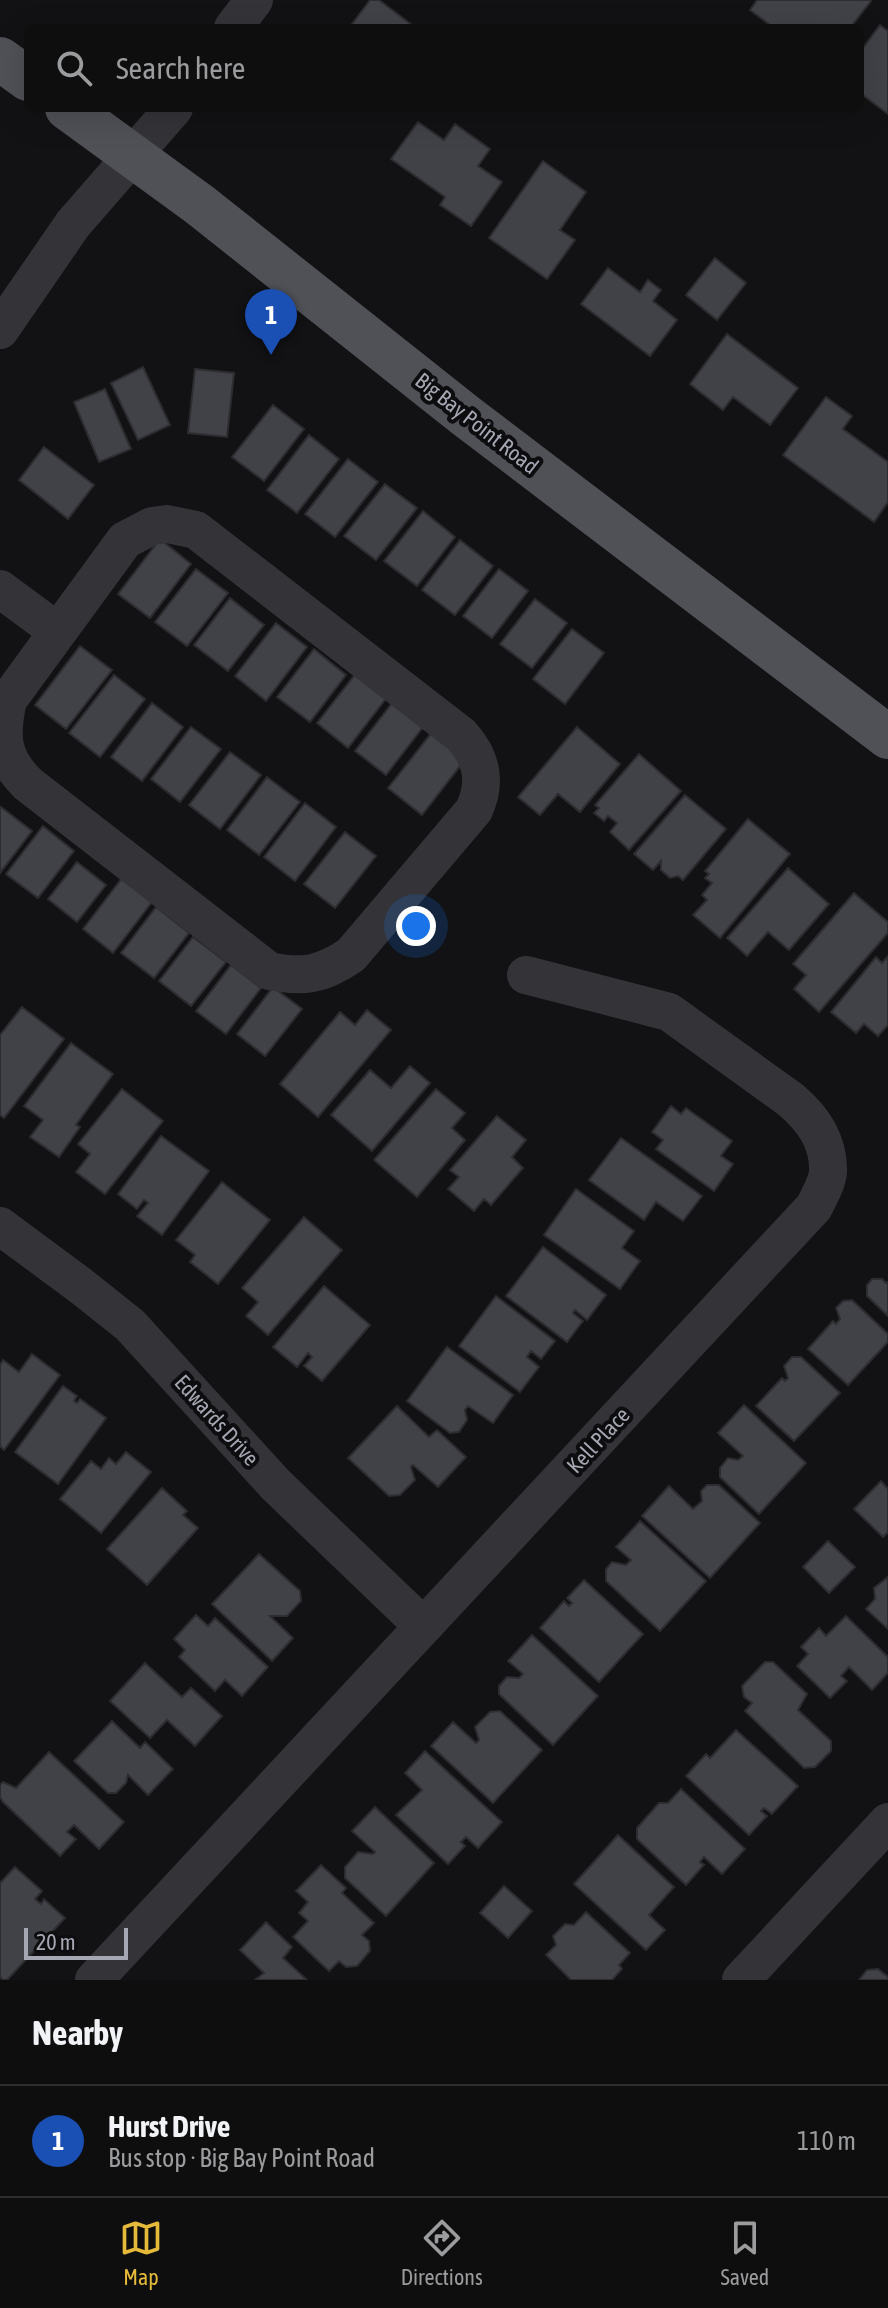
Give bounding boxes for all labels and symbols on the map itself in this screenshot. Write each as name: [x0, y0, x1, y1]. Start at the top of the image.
pin: 1: [245, 289, 297, 355]
street label: Big Bay Point Road: [410, 367, 544, 479]
your location: [396, 906, 436, 946]
street label: Edwards Drive: [169, 1369, 265, 1471]
street label: Kell Place: [561, 1402, 635, 1478]
scale bar: [24, 1924, 128, 1960]

